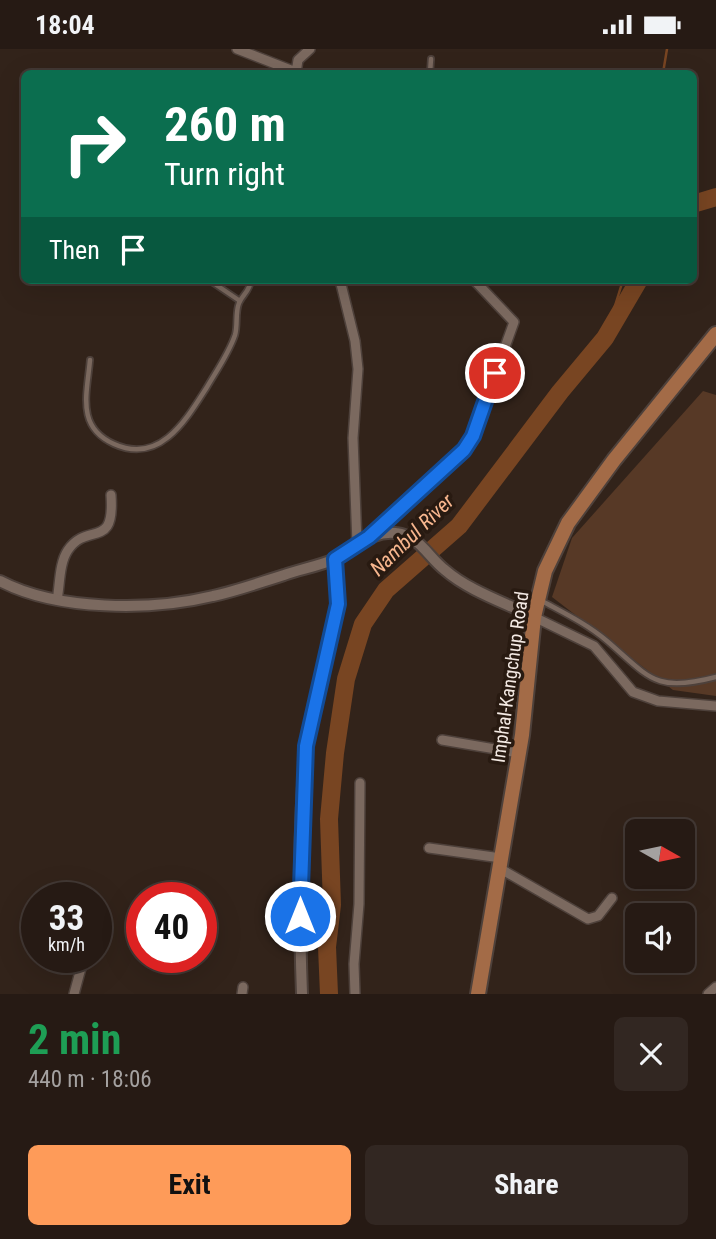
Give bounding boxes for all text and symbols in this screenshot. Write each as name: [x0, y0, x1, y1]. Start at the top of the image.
text: 18:04: [35, 10, 95, 40]
text: 260 m: [164, 96, 286, 153]
icon: right: [49, 98, 140, 189]
text: Turn right: [164, 155, 285, 193]
icon: arrive: [114, 231, 152, 269]
text: Then: [49, 235, 100, 265]
pin: [465, 343, 525, 403]
icon: arrive: [476, 354, 514, 392]
water label: Nambul River: [365, 489, 459, 581]
street label: Imphal-Kangchup Road: [487, 590, 533, 764]
north arrow: [625, 819, 695, 889]
map controls: [625, 819, 695, 973]
position arrow: [263, 879, 337, 953]
speed limit sign: 40: [126, 882, 217, 973]
text: 33: [49, 898, 84, 939]
button: sound: [625, 903, 695, 973]
text: km/h: [48, 934, 85, 955]
text: 2 min: [28, 1015, 121, 1064]
button: close: [614, 1017, 688, 1091]
text: 440 m · 18:06: [28, 1066, 152, 1093]
button: Exit: [28, 1145, 351, 1225]
button: Share: [365, 1145, 688, 1225]

